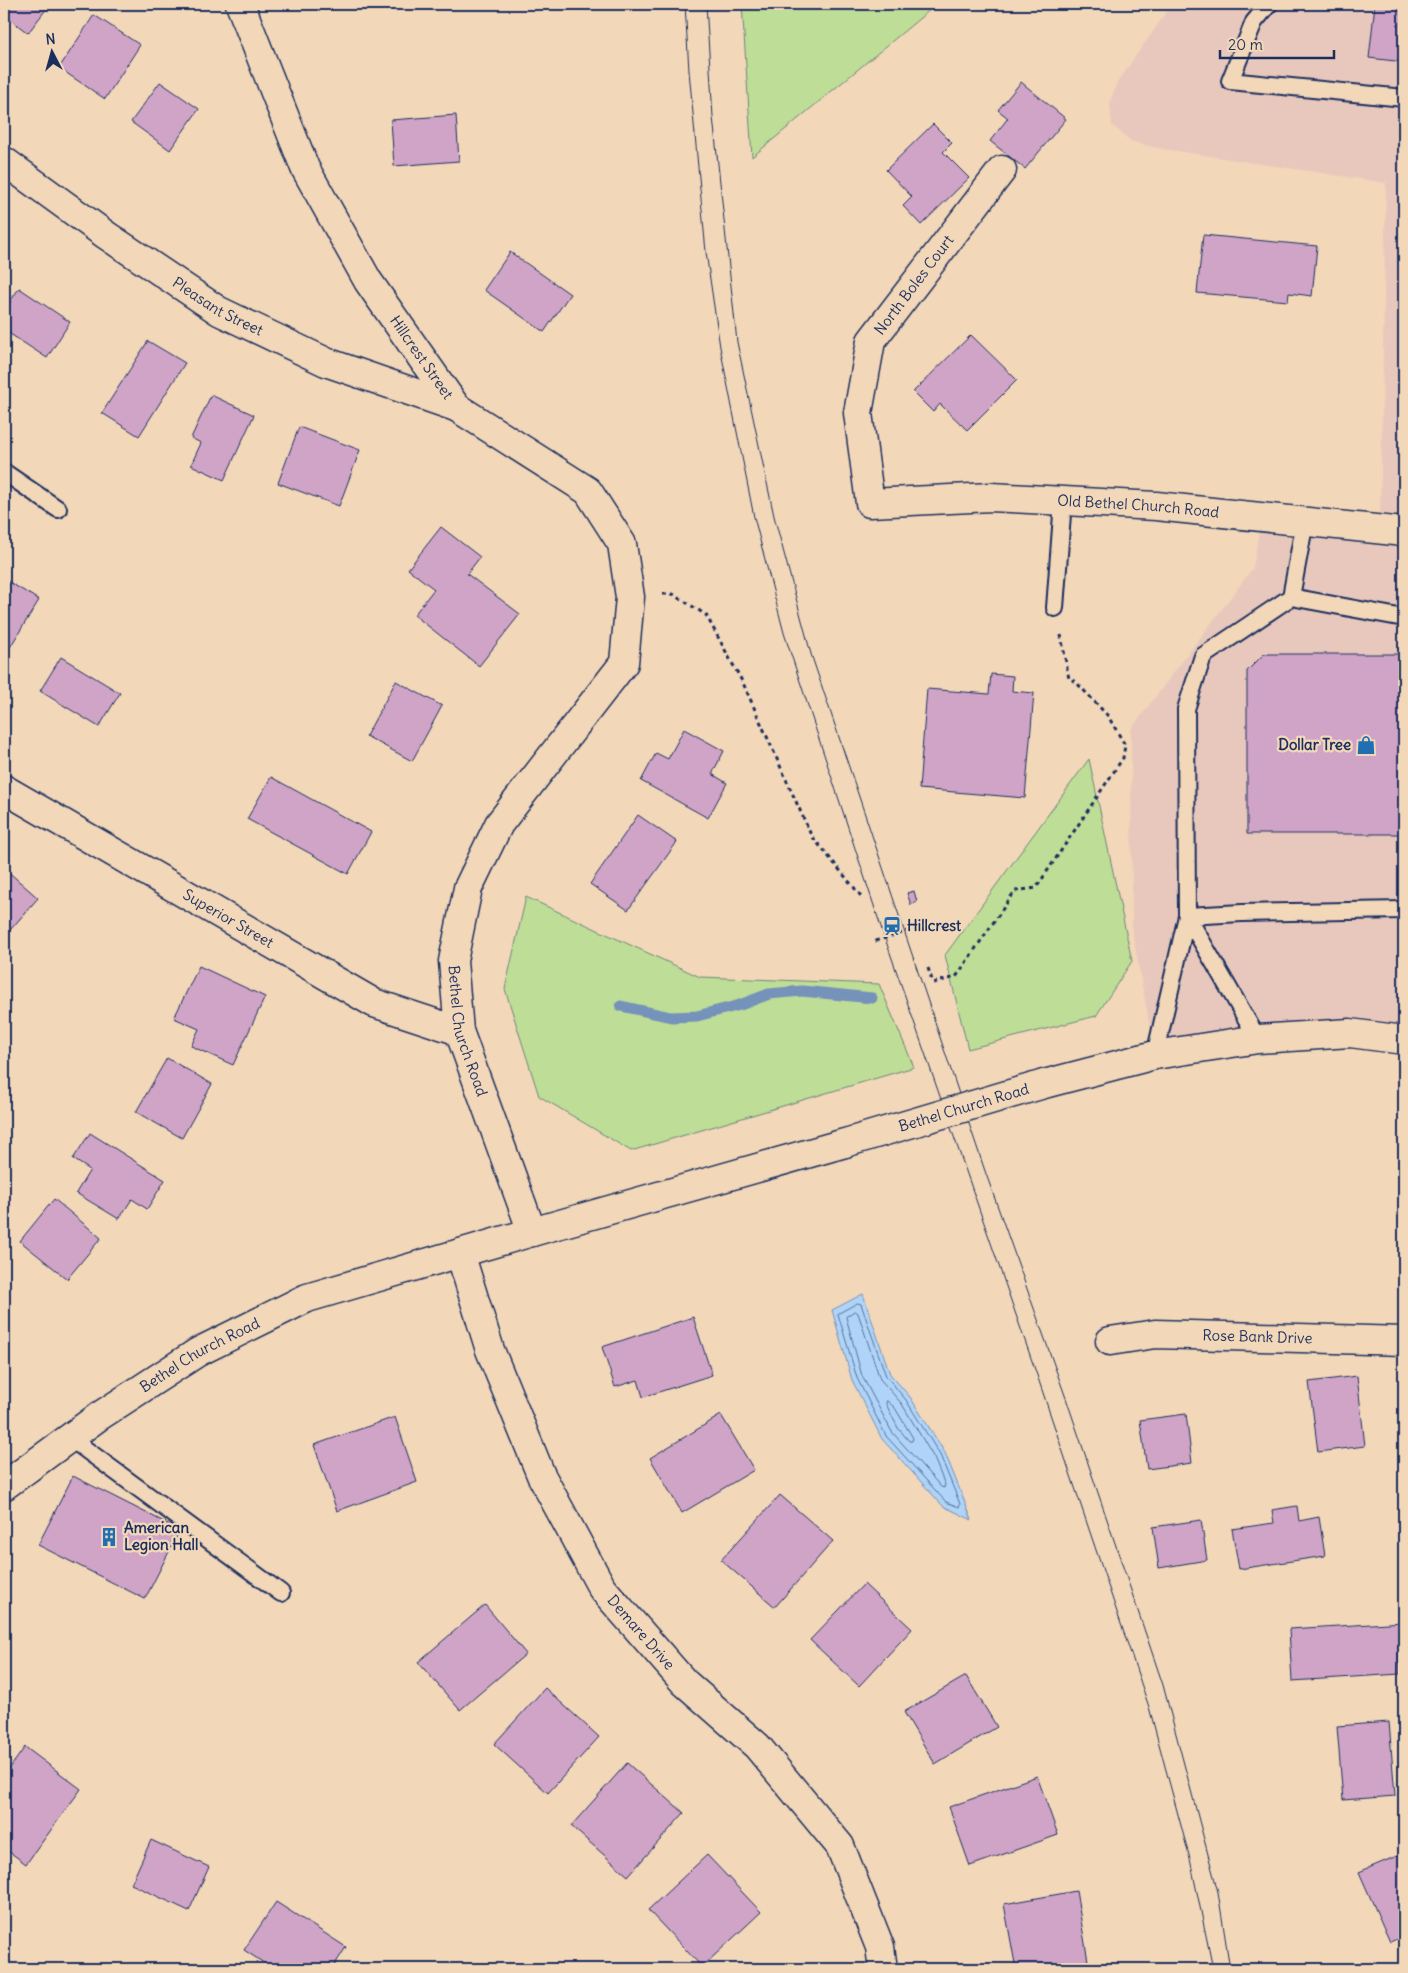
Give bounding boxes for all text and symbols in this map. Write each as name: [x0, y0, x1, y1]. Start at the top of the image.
north arrow: [28, 28, 78, 78]
scale bar: [1220, 28, 1334, 60]
text: N: [45, 30, 56, 49]
text: 20 m: [1228, 35, 1263, 54]
street label: North Boles Court: [870, 231, 957, 338]
street label: Pleasant Street: [169, 273, 266, 340]
street label: Hillcrest Street: [386, 312, 458, 403]
street label: Old Bethel Church Road: [1057, 491, 1220, 522]
shop icon: Dollar Tree: [1355, 734, 1377, 756]
place label: Dollar Tree: [1278, 735, 1351, 754]
street label: Superior Street: [180, 885, 277, 952]
station icon: Hillcrest: [881, 915, 903, 937]
place label: Hillcrest: [907, 916, 962, 935]
street label: Bethel Church Road: [444, 964, 492, 1099]
street label: Bethel Church Road: [896, 1079, 1031, 1136]
street label: Bethel Church Road: [136, 1313, 263, 1396]
street label: Rose Bank Drive: [1202, 1325, 1313, 1347]
place label: American Legion Hall: [124, 1518, 198, 1555]
building icon: American Legion Hall: [98, 1526, 120, 1548]
street label: Demare Drive: [603, 1591, 679, 1674]

